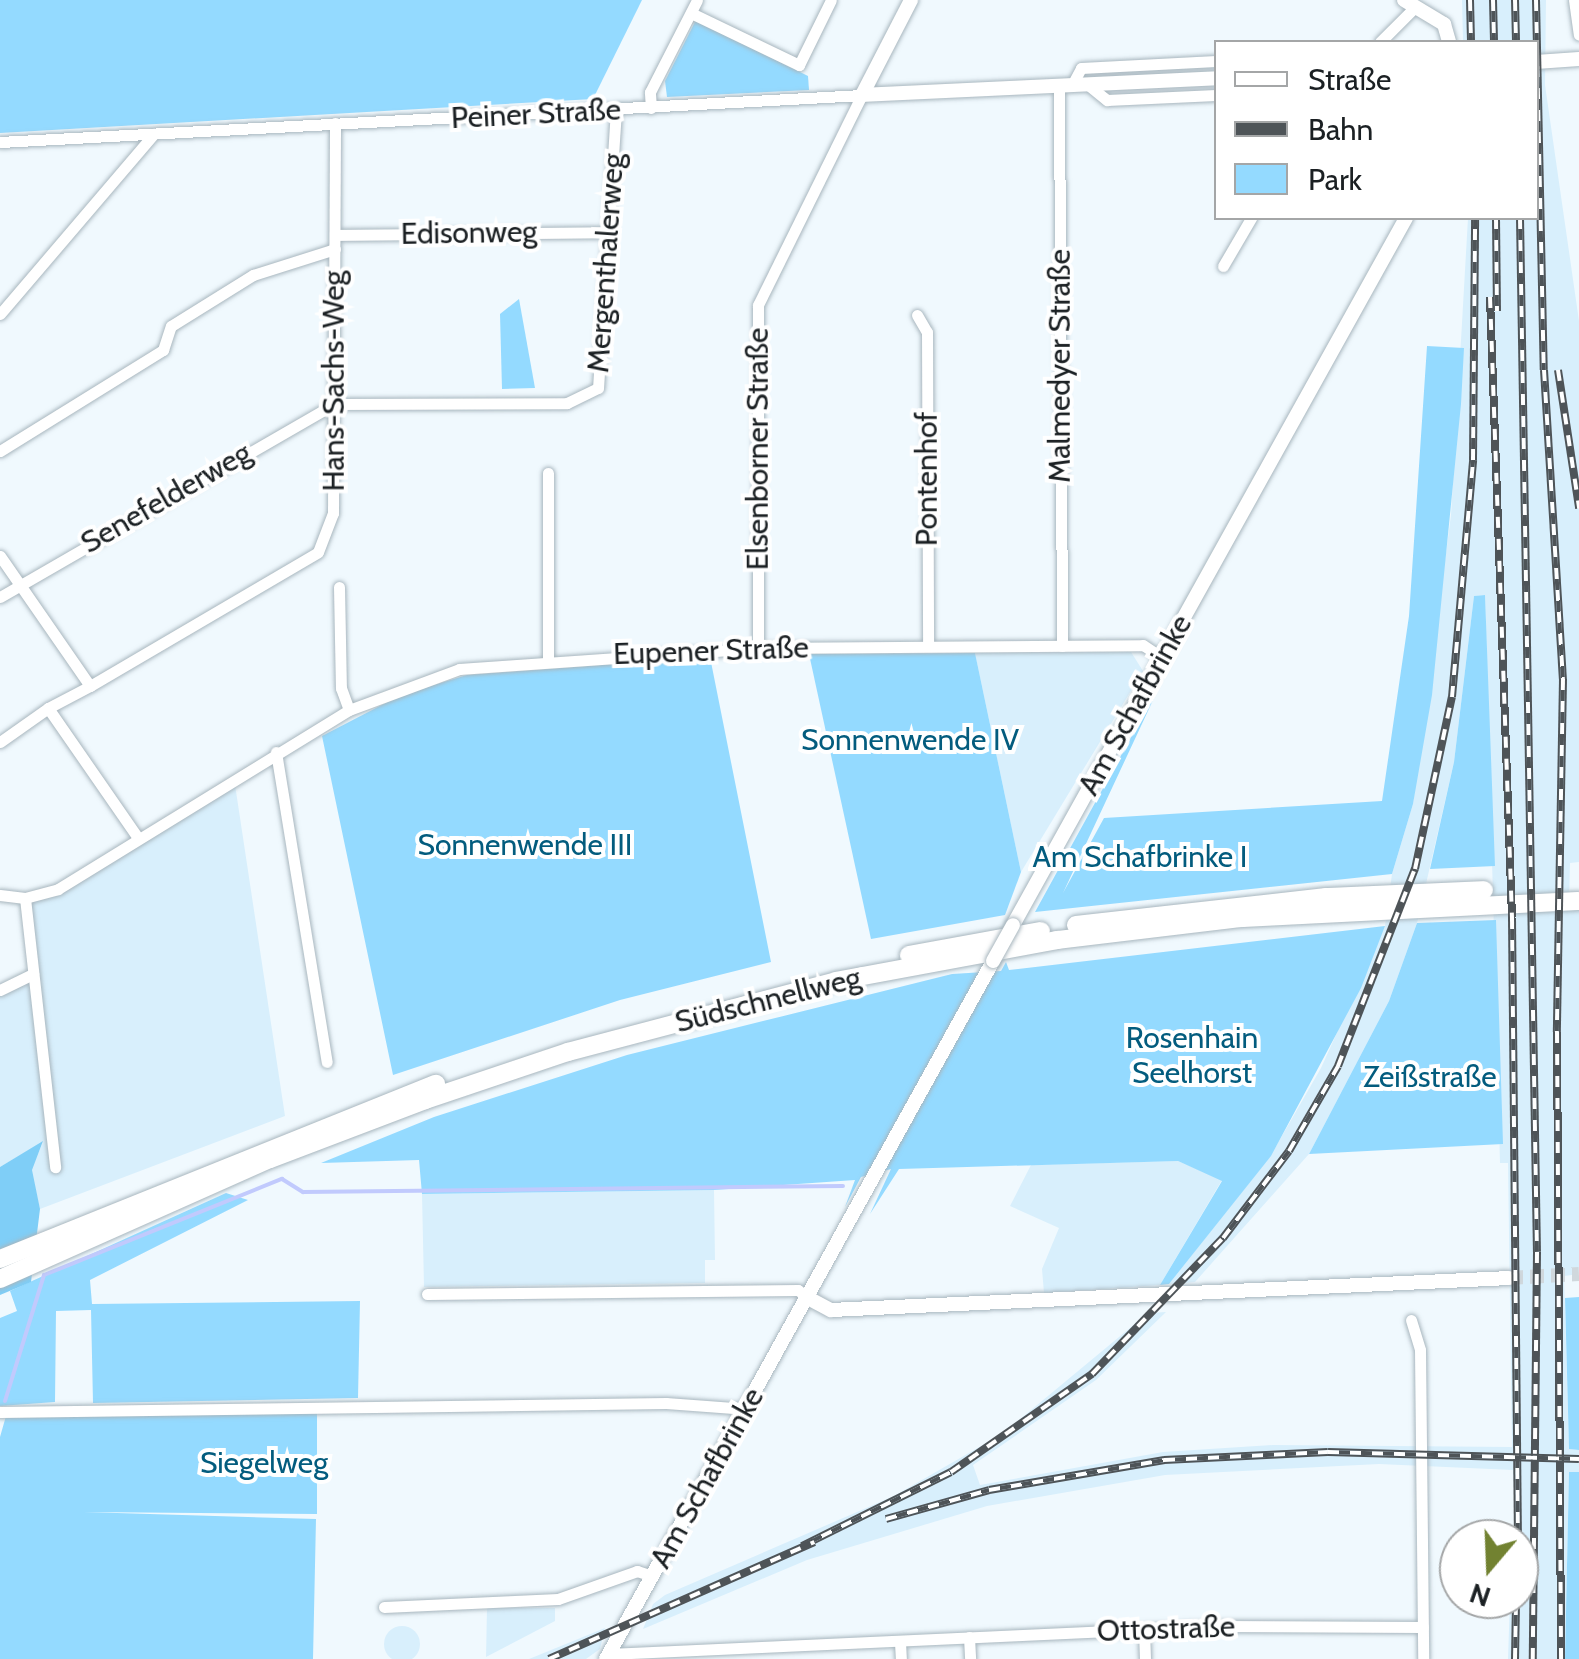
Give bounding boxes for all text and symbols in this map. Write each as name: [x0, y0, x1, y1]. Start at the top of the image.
legend: [1214, 40, 1539, 220]
text: Straße: [1308, 61, 1391, 98]
street label: Peiner Straße: [450, 92, 622, 136]
text: Bahn: [1308, 111, 1373, 148]
street label: Mergenthalerweg: [580, 152, 632, 374]
text: Park: [1308, 161, 1362, 198]
street label: Edisonweg: [400, 214, 538, 252]
street label: Malmedyer Straße: [1042, 249, 1078, 483]
street label: Hans-Sachs-Weg: [316, 270, 352, 492]
street label: Elsenborner Straße: [740, 328, 776, 570]
street label: Pontenhof: [909, 412, 945, 546]
street label: Senefelderweg: [75, 435, 257, 561]
street label: Am Schafbrinke: [1071, 609, 1199, 801]
street label: Eupener Straße: [613, 630, 809, 672]
park label: Sonnenwende IV: [801, 722, 1019, 758]
park label: Sonnenwende III: [418, 827, 632, 863]
park label: Am Schafbrinke I: [1033, 839, 1247, 875]
street label: Südschnellweg: [671, 960, 865, 1040]
park label: Rosenhain Seelhorst: [1126, 1020, 1258, 1090]
park label: Zeißstraße: [1363, 1059, 1497, 1095]
street label: Am Schafbrinke: [643, 1382, 771, 1574]
park label: Siegelweg: [200, 1445, 328, 1481]
north arrow: [1439, 1519, 1539, 1619]
text: N: [1465, 1576, 1495, 1615]
street label: Ottostraße: [1096, 1609, 1236, 1649]

